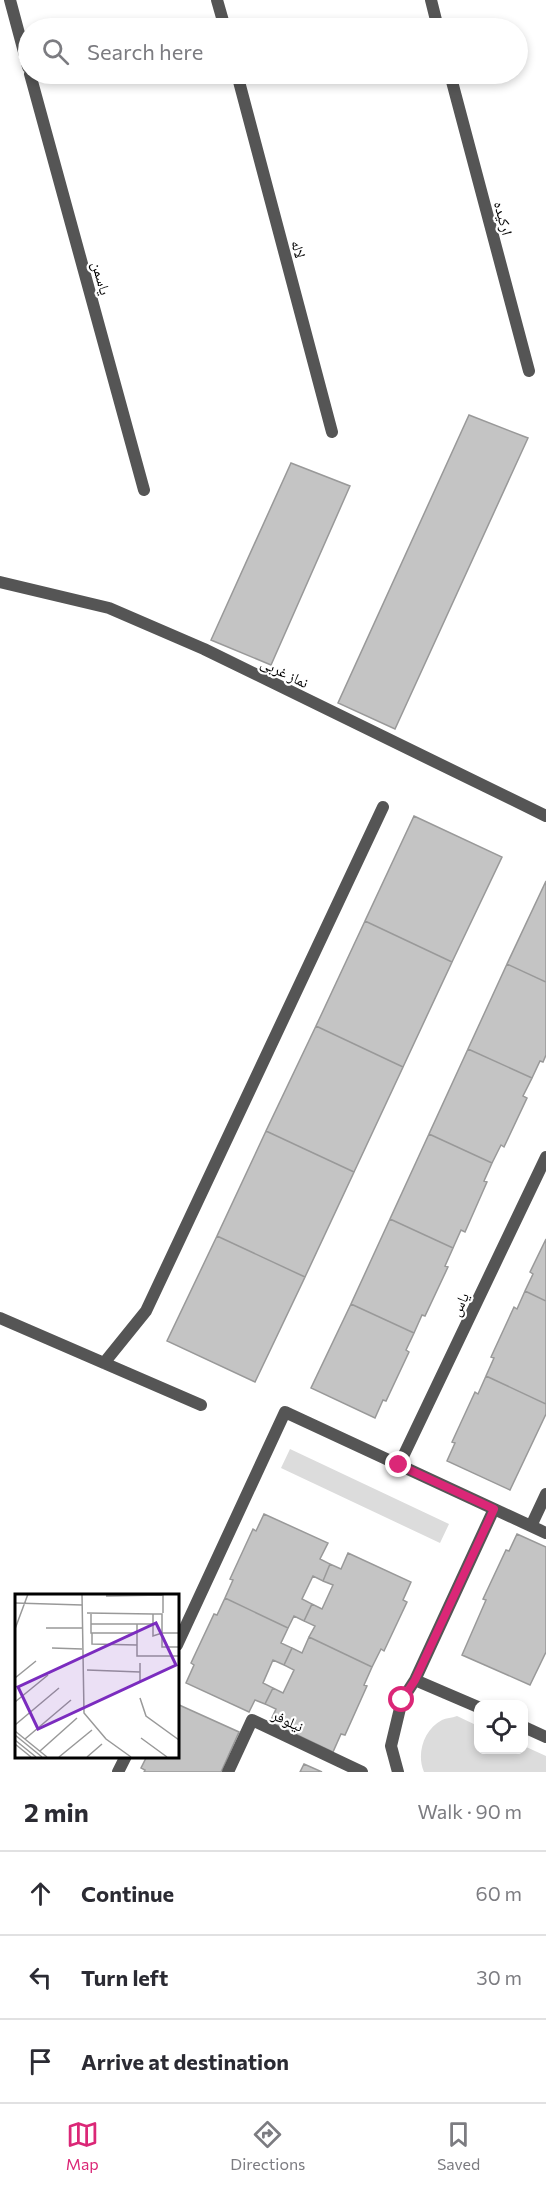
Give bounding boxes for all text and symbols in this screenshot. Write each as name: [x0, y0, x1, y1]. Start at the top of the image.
search box: [18, 18, 528, 84]
icon: search: [39, 35, 72, 68]
text: Search here: [87, 38, 203, 65]
street label: ارکیده: [490, 199, 517, 237]
street label: لاله: [288, 238, 310, 260]
street label: یاسمن: [87, 259, 115, 297]
street label: نماز غربی: [257, 653, 312, 693]
street label: یاس: [446, 1289, 474, 1320]
route end: [385, 1451, 411, 1477]
inset map: [15, 1594, 178, 1757]
route start: [388, 1686, 414, 1712]
map controls: [474, 1700, 528, 1754]
button: locate: [474, 1700, 528, 1754]
street label: نیلوفر: [268, 1705, 307, 1736]
text: 2 min: [24, 1796, 89, 1827]
text: Walk · 90 m: [417, 1799, 522, 1823]
icon: ahead: [24, 1877, 57, 1910]
text: Continue: [81, 1880, 174, 1907]
text: 60 m: [476, 1881, 522, 1905]
icon: left: [24, 1961, 57, 1994]
text: Turn left: [81, 1964, 168, 1991]
text: 30 m: [476, 1965, 522, 1989]
icon: arrive: [24, 2045, 57, 2078]
text: Arrive at destination: [81, 2048, 289, 2075]
tab: Map: [66, 2118, 99, 2173]
tab: Directions: [230, 2118, 305, 2173]
tab: Saved: [437, 2118, 480, 2173]

